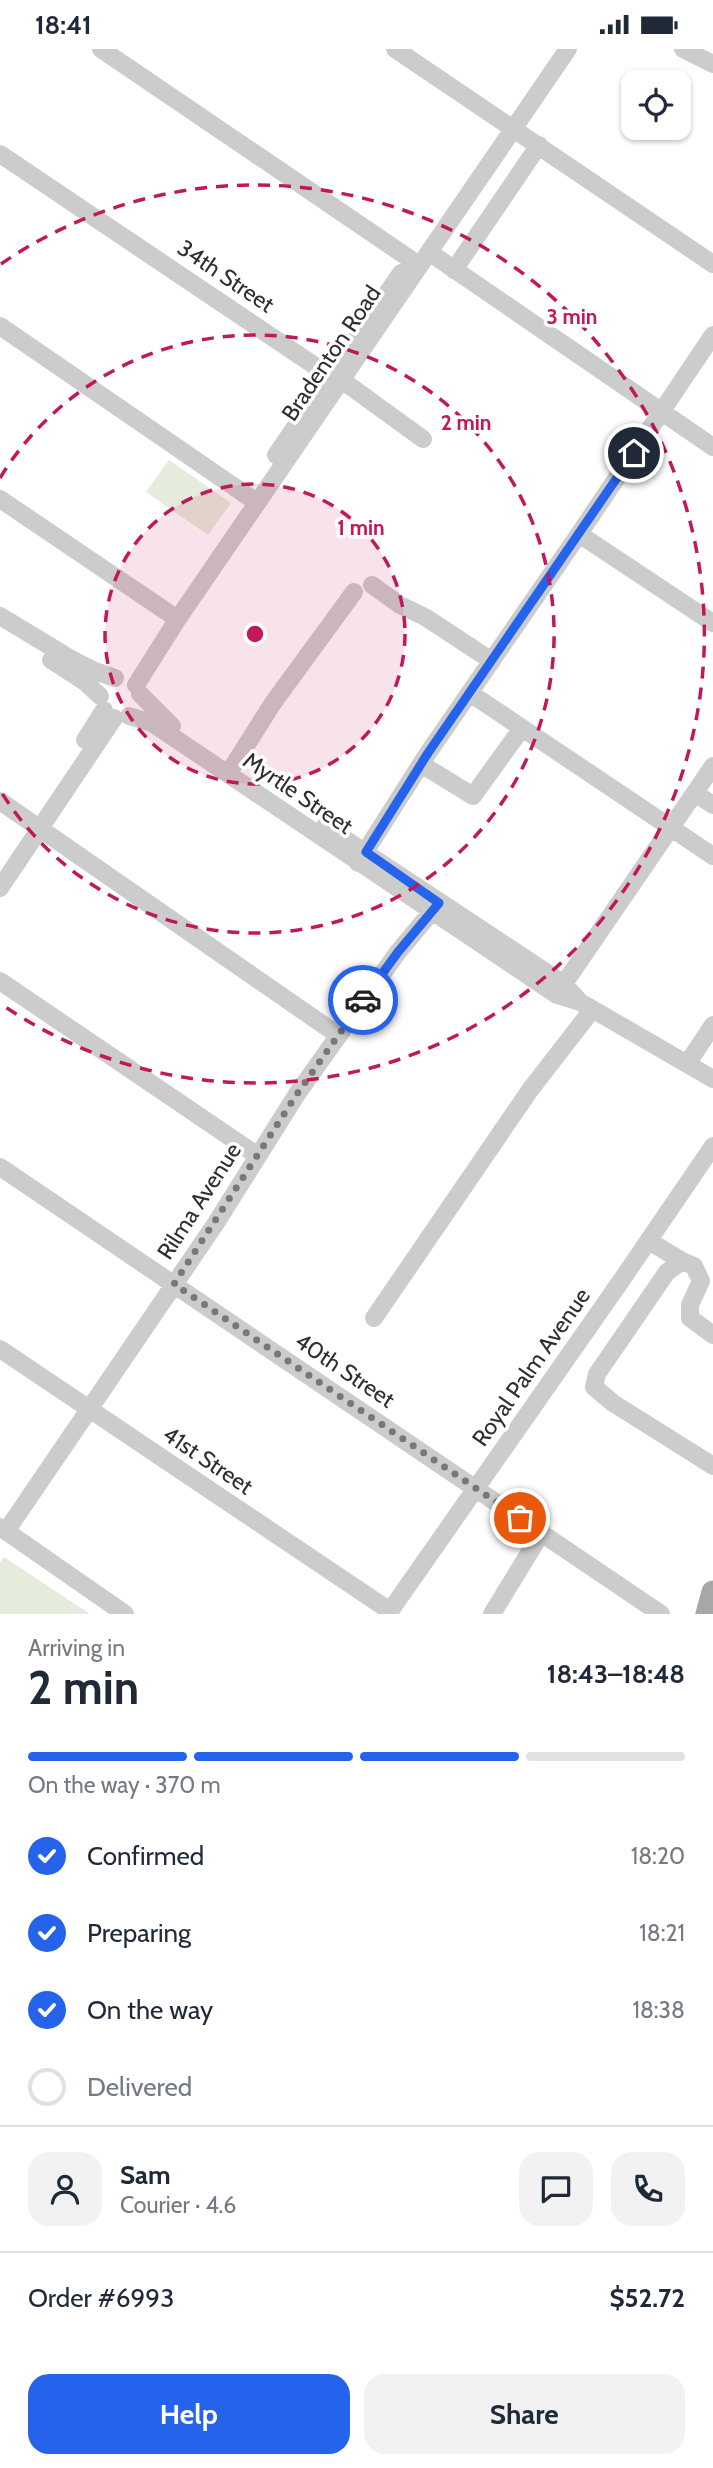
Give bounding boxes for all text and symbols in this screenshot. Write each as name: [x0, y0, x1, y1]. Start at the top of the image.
text: 18:41: [35, 9, 92, 41]
map controls: [621, 70, 691, 140]
button: locate: [621, 70, 691, 140]
street label: 34th Street: [172, 234, 280, 319]
street label: Bradenton Road: [275, 280, 387, 426]
text: 3 min: [547, 304, 597, 329]
text: 2 min: [441, 410, 491, 435]
pin: [604, 423, 664, 483]
icon: home: [615, 434, 653, 472]
text: 1 min: [337, 515, 385, 540]
centre of rings: [243, 622, 267, 646]
street label: Myrtle Street: [238, 746, 358, 840]
courier: [328, 965, 398, 1035]
icon: car: [344, 981, 382, 1019]
street label: Rilma Avenue: [151, 1137, 247, 1265]
street label: Royal Palm Avenue: [466, 1282, 596, 1451]
street label: 40th Street: [290, 1327, 400, 1414]
street label: 41st Street: [158, 1420, 258, 1500]
pin: [490, 1488, 550, 1548]
icon: bag: [501, 1499, 539, 1537]
text: Arriving in: [28, 1634, 125, 1662]
text: 18:43–18:48: [547, 1658, 685, 1690]
text: 2 min: [28, 1660, 139, 1716]
text: On the way · 370 m: [28, 1771, 221, 1799]
icon: check: [28, 1837, 66, 1875]
text: Confirmed: [87, 1840, 204, 1872]
text: 18:20: [631, 1842, 685, 1870]
icon: check: [28, 1914, 66, 1952]
text: Preparing: [87, 1917, 191, 1949]
text: 18:21: [639, 1919, 685, 1947]
icon: check: [28, 1991, 66, 2029]
text: On the way: [87, 1994, 213, 2026]
text: 18:38: [632, 1996, 685, 2024]
text: Delivered: [87, 2071, 192, 2103]
button: person: [28, 2152, 102, 2226]
button: chat: [519, 2152, 593, 2226]
button: phone: [611, 2152, 685, 2226]
text: Sam: [120, 2159, 171, 2191]
text: Courier · 4.6: [120, 2191, 236, 2219]
text: Order #6993: [28, 2282, 174, 2314]
text: $52.72: [609, 2282, 685, 2314]
button: Help: [28, 2374, 350, 2454]
button: Share: [364, 2374, 685, 2454]

